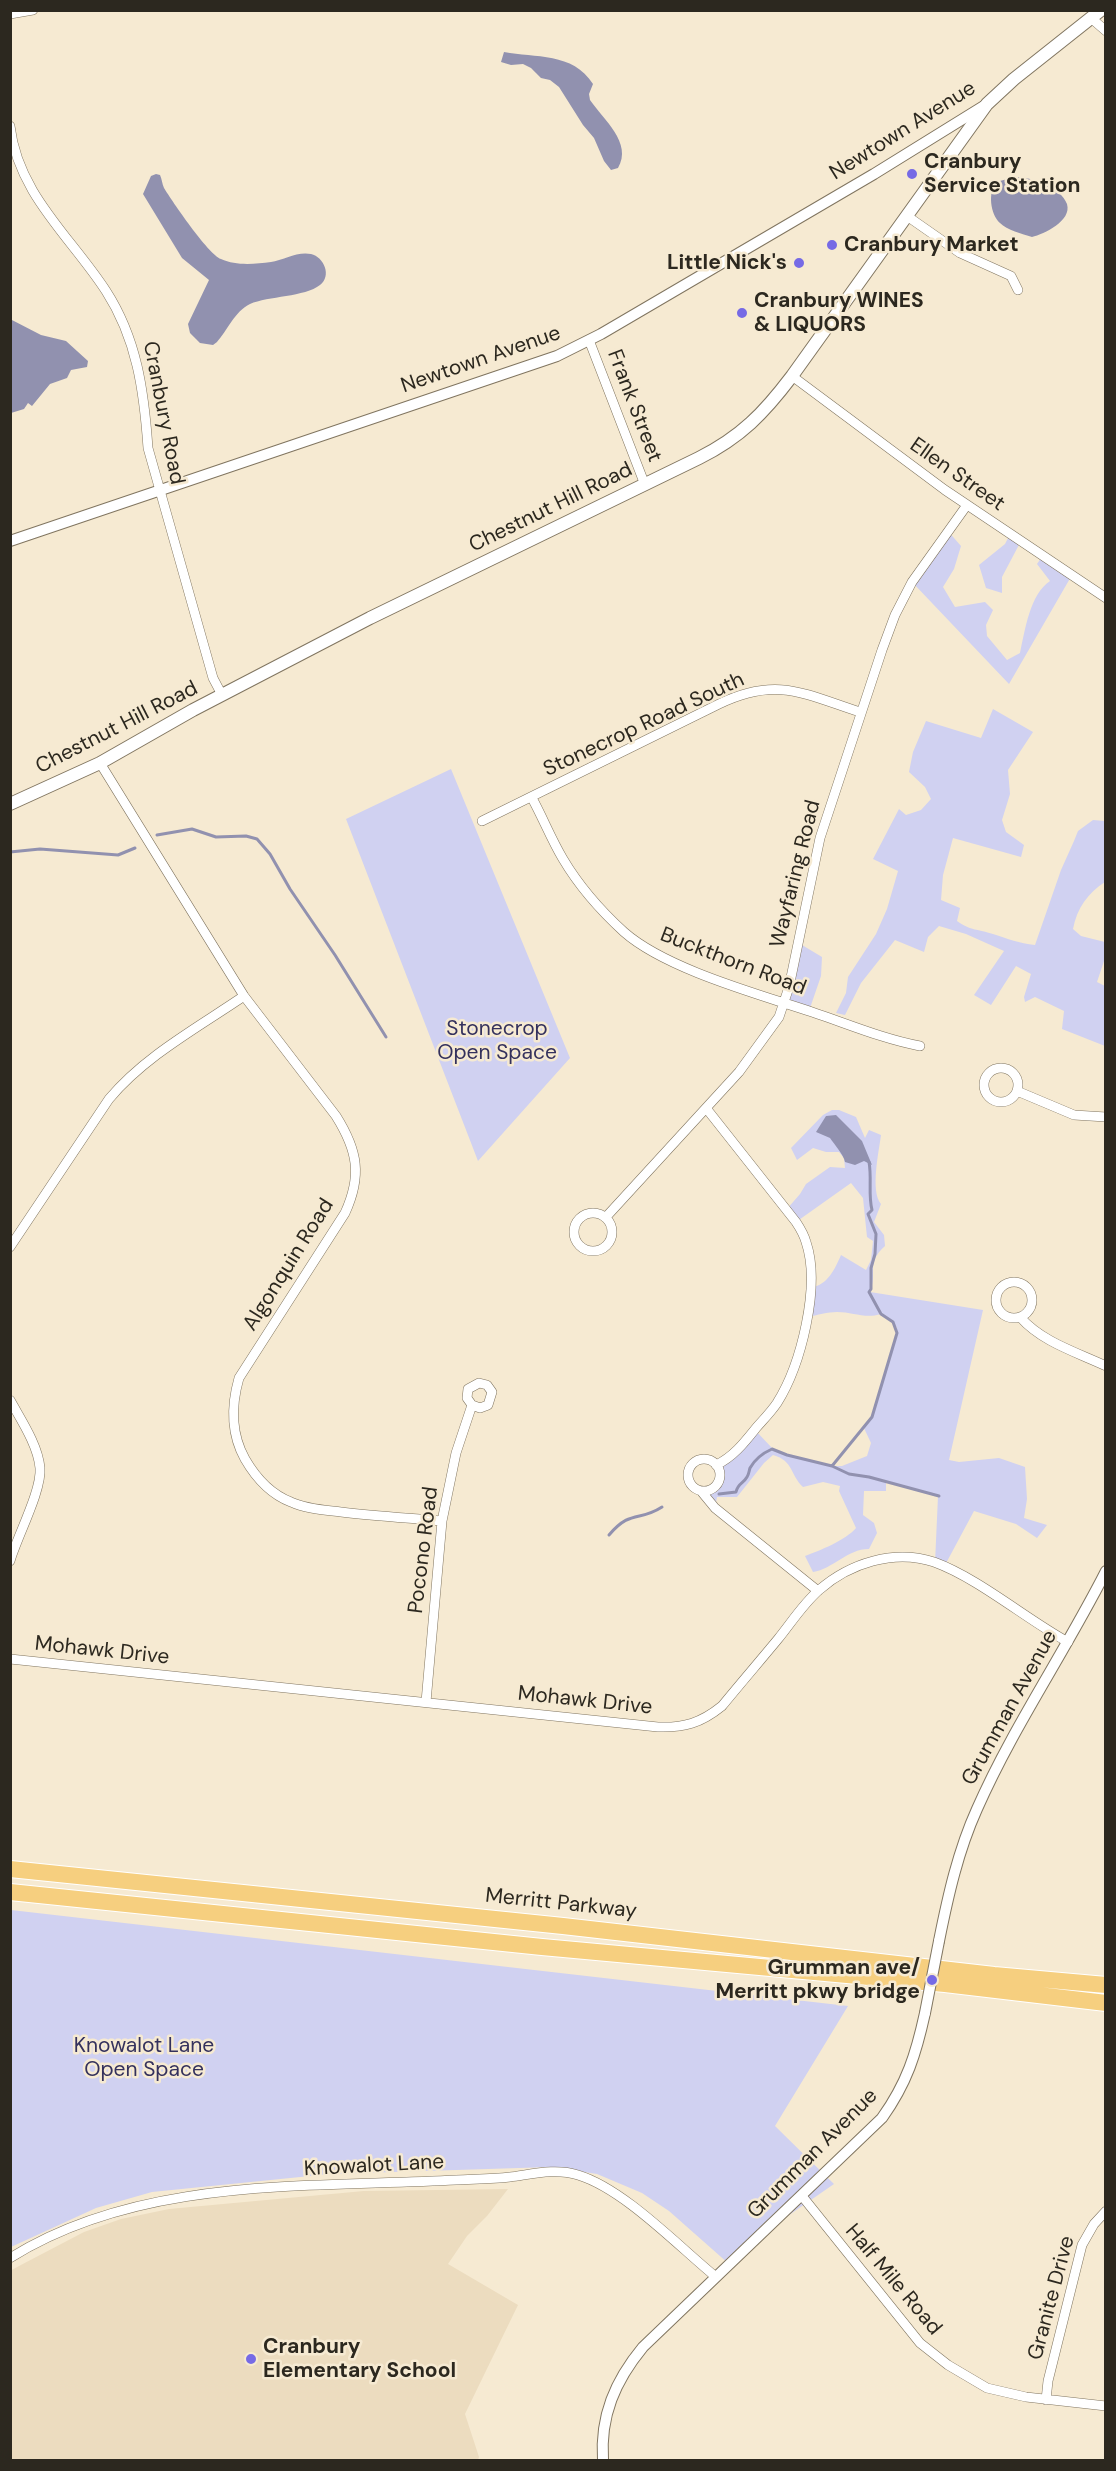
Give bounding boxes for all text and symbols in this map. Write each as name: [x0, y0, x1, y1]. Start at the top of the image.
street label: Newtown Avenue: [825, 76, 981, 186]
place label: Cranbury Service Station: [924, 149, 1080, 199]
marker: Cranbury Service Station: [905, 167, 919, 181]
place label: Cranbury Market: [844, 232, 1019, 258]
marker: Cranbury Market: [825, 238, 839, 252]
place label: Little Nick's: [667, 250, 787, 276]
marker: Little Nick's: [792, 256, 806, 270]
place label: Cranbury WINES & LIQUORS: [754, 288, 924, 338]
marker: Cranbury WINES & LIQUORS: [735, 306, 749, 320]
street label: Newtown Avenue: [398, 321, 564, 399]
street label: Cranbury Road: [137, 339, 189, 487]
street label: Frank Street: [601, 346, 667, 466]
street label: Ellen Street: [905, 433, 1009, 517]
street label: Chestnut Hill Road: [465, 458, 637, 558]
street label: Stonecrop Road South: [540, 667, 748, 783]
street label: Chestnut Hill Road: [32, 676, 202, 780]
street label: Wayfaring Road: [765, 798, 827, 950]
street label: Buckthorn Road: [656, 923, 810, 1001]
park label: Stonecrop Open Space: [437, 1016, 557, 1066]
street label: Algonquin Road: [238, 1194, 340, 1336]
street label: Pocono Road: [404, 1485, 444, 1615]
street label: Grumman Avenue: [957, 1626, 1063, 1790]
street label: Mohawk Drive: [33, 1631, 171, 1671]
street label: Mohawk Drive: [516, 1681, 654, 1721]
street label: Merritt Parkway: [484, 1884, 638, 1924]
place label: Grumman ave/ Merritt pkwy bridge: [715, 1955, 920, 2005]
marker: Grumman ave/ Merritt pkwy bridge: [925, 1973, 939, 1987]
park label: Knowalot Lane Open Space: [74, 2033, 214, 2083]
street label: Grumman Avenue: [743, 2084, 883, 2224]
street label: Knowalot Lane: [303, 2150, 445, 2182]
street label: Half Mile Road: [839, 2219, 947, 2341]
street label: Granite Drive: [1023, 2233, 1081, 2363]
place label: Cranbury Elementary School: [263, 2334, 456, 2384]
marker: Cranbury Elementary School: [244, 2352, 258, 2366]

